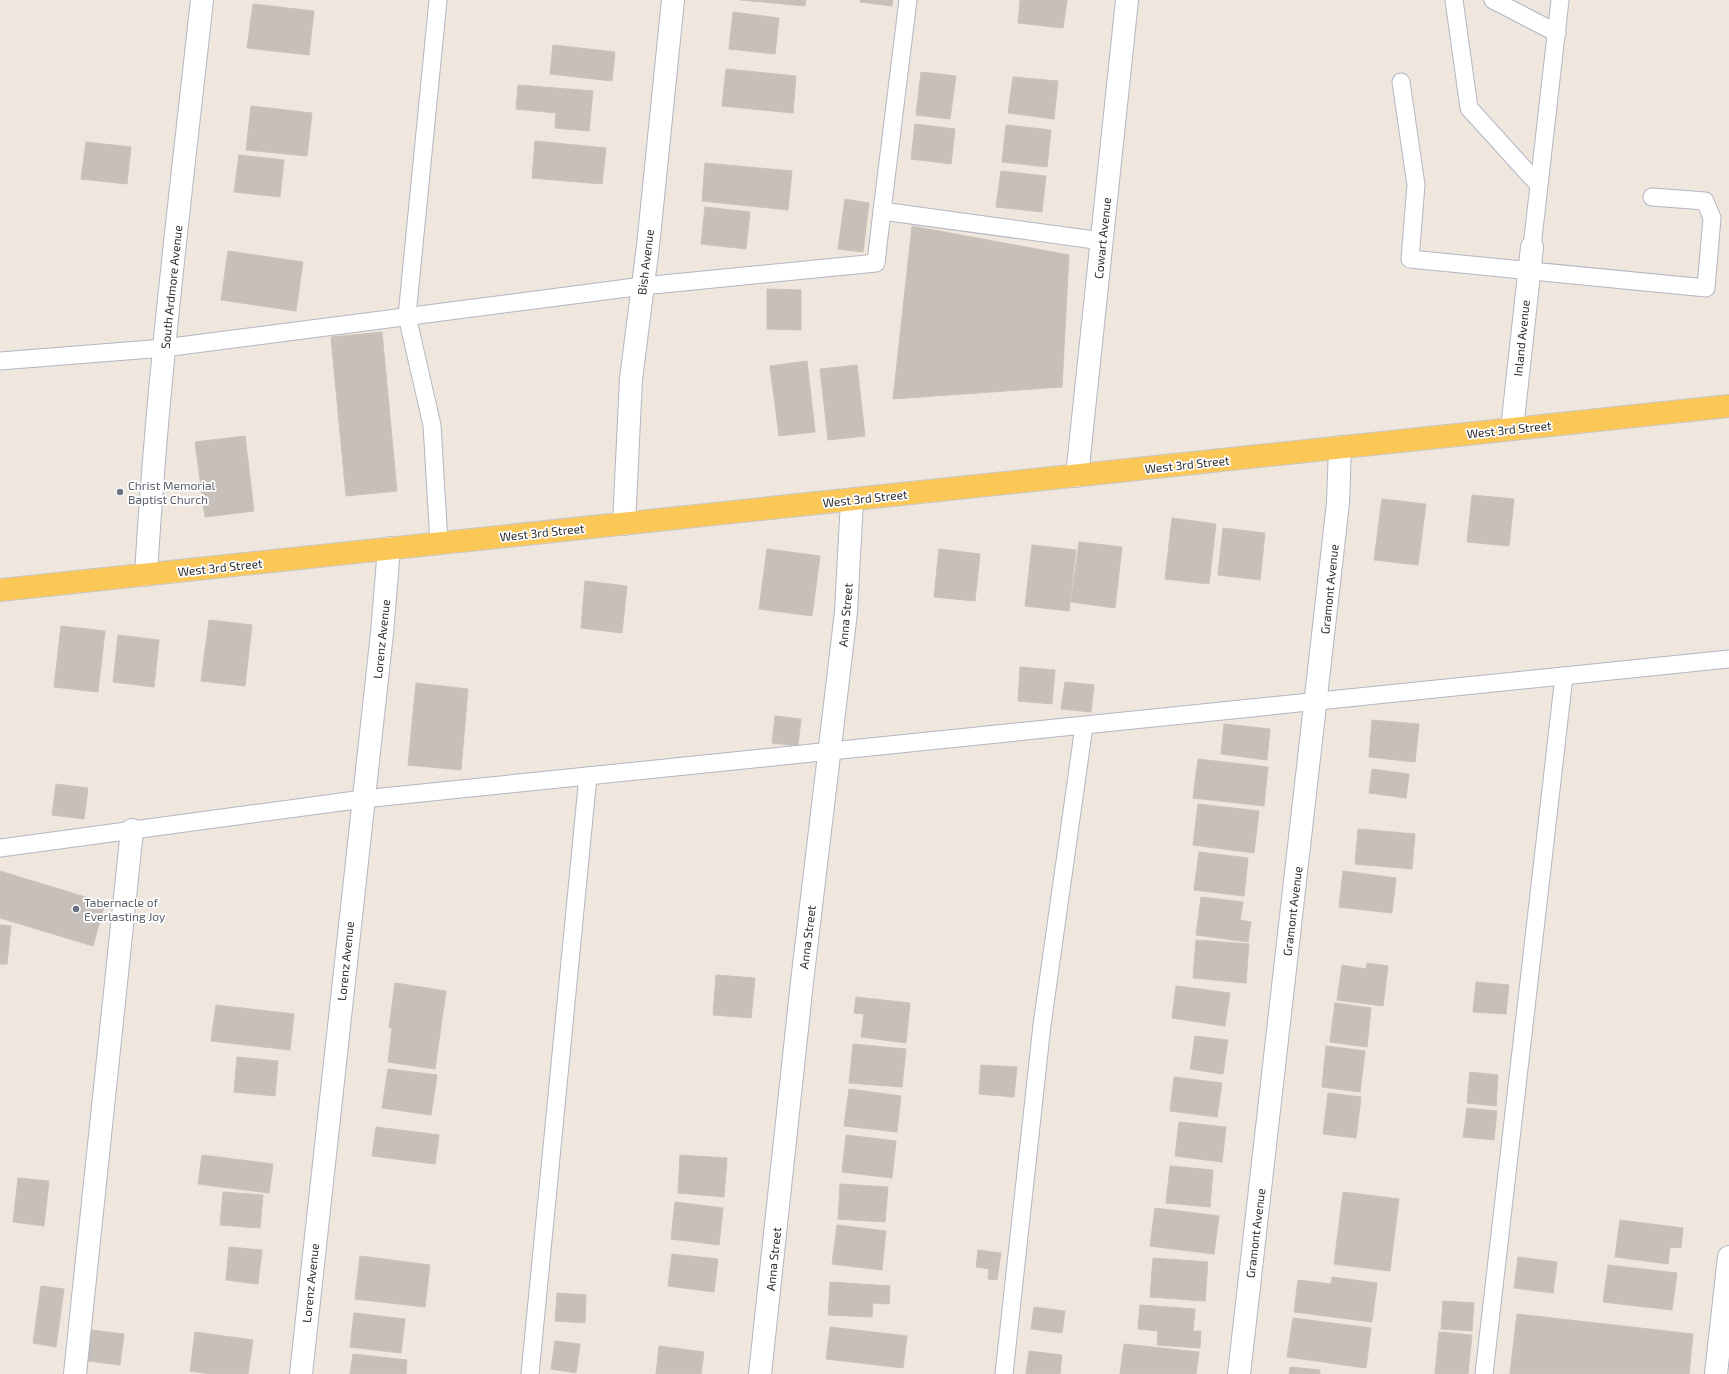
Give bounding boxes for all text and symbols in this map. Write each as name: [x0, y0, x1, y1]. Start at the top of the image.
street label: Cowart Avenue: [1091, 196, 1113, 280]
street label: South Ardmore Avenue: [158, 224, 184, 350]
street label: Bish Avenue: [634, 228, 656, 296]
street label: Inland Avenue: [1510, 299, 1532, 377]
street label: West 3rd Street: [1466, 418, 1553, 440]
street label: West 3rd Street: [1144, 453, 1231, 475]
place label: Christ Memorial Baptist Church: [128, 478, 216, 506]
marker: Christ Memorial Baptist Church: [115, 487, 125, 497]
street label: West 3rd Street: [822, 487, 909, 509]
street label: West 3rd Street: [499, 521, 586, 543]
street label: Gramont Avenue: [1317, 543, 1341, 635]
street label: West 3rd Street: [177, 556, 264, 578]
street label: Anna Street: [835, 582, 855, 648]
street label: Lorenz Avenue: [370, 599, 392, 679]
street label: Gramont Avenue: [1280, 865, 1304, 957]
place label: Tabernacle of Everlasting Joy: [84, 895, 166, 923]
marker: Tabernacle of Everlasting Joy: [71, 904, 81, 914]
street label: Anna Street: [796, 904, 818, 970]
street label: Lorenz Avenue: [334, 921, 356, 1001]
street label: Gramont Avenue: [1243, 1187, 1267, 1279]
street label: Anna Street: [763, 1226, 783, 1292]
street label: Lorenz Avenue: [299, 1243, 321, 1323]

